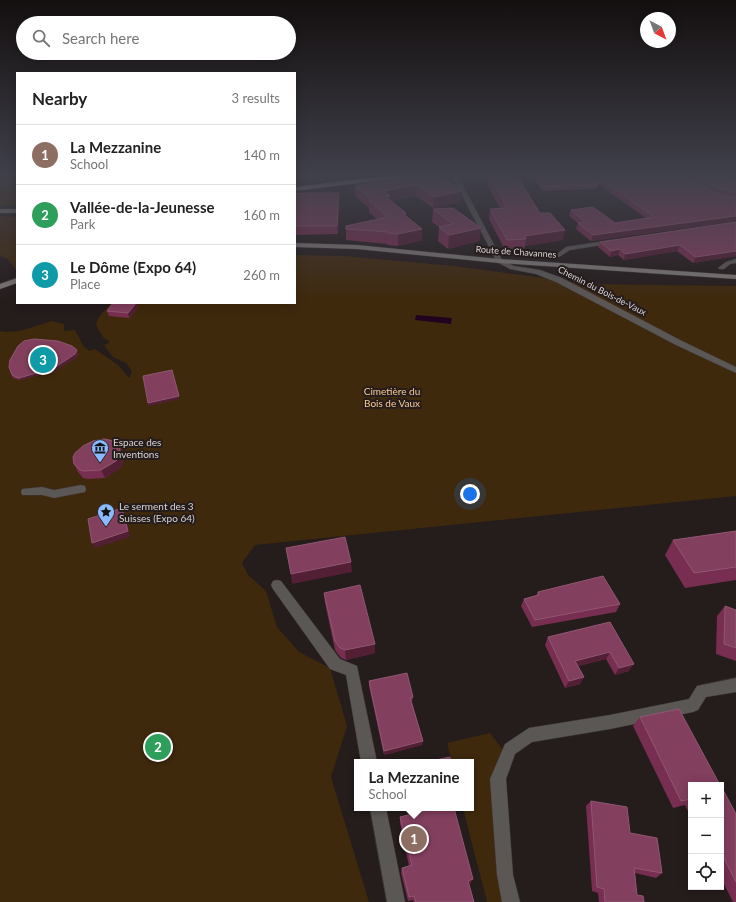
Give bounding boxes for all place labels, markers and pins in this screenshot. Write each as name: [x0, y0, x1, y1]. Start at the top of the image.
pin: 3: [30, 345, 56, 375]
place label: Espace des Inventions: [113, 436, 161, 460]
museum icon: Espace des Inventions: [90, 438, 110, 463]
place label: Le serment des 3 Suisses (Expo 64): [119, 500, 195, 524]
place icon: Le serment des 3 Suisses (Expo 64): [96, 502, 116, 527]
pin: 2: [145, 732, 171, 762]
pin: 1: [401, 824, 427, 854]

